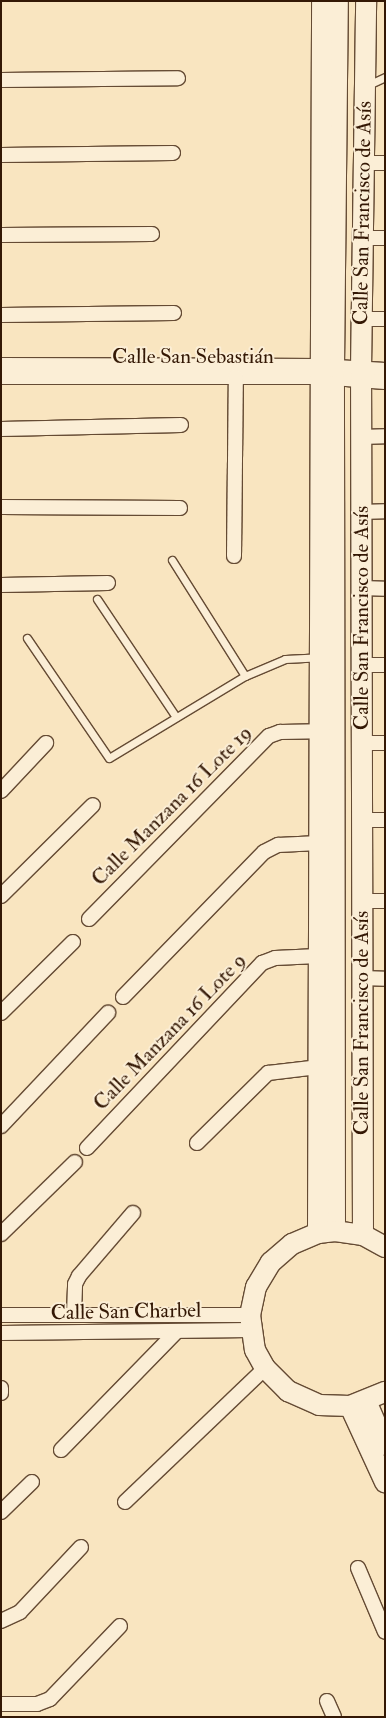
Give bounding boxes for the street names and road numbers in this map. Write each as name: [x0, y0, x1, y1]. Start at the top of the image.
street label: Calle San Francisco de Asís: [348, 101, 378, 325]
street label: Calle San Sebastián: [112, 344, 274, 370]
street label: Calle San Francisco de Asís: [349, 506, 375, 730]
street label: Calle Manzana 16 Lote 19: [87, 721, 257, 891]
street label: Calle San Francisco de Asís: [349, 911, 375, 1135]
street label: Calle Manzana 16 Lote 9: [88, 948, 252, 1116]
street label: Calle San Charbel: [50, 1298, 202, 1326]

